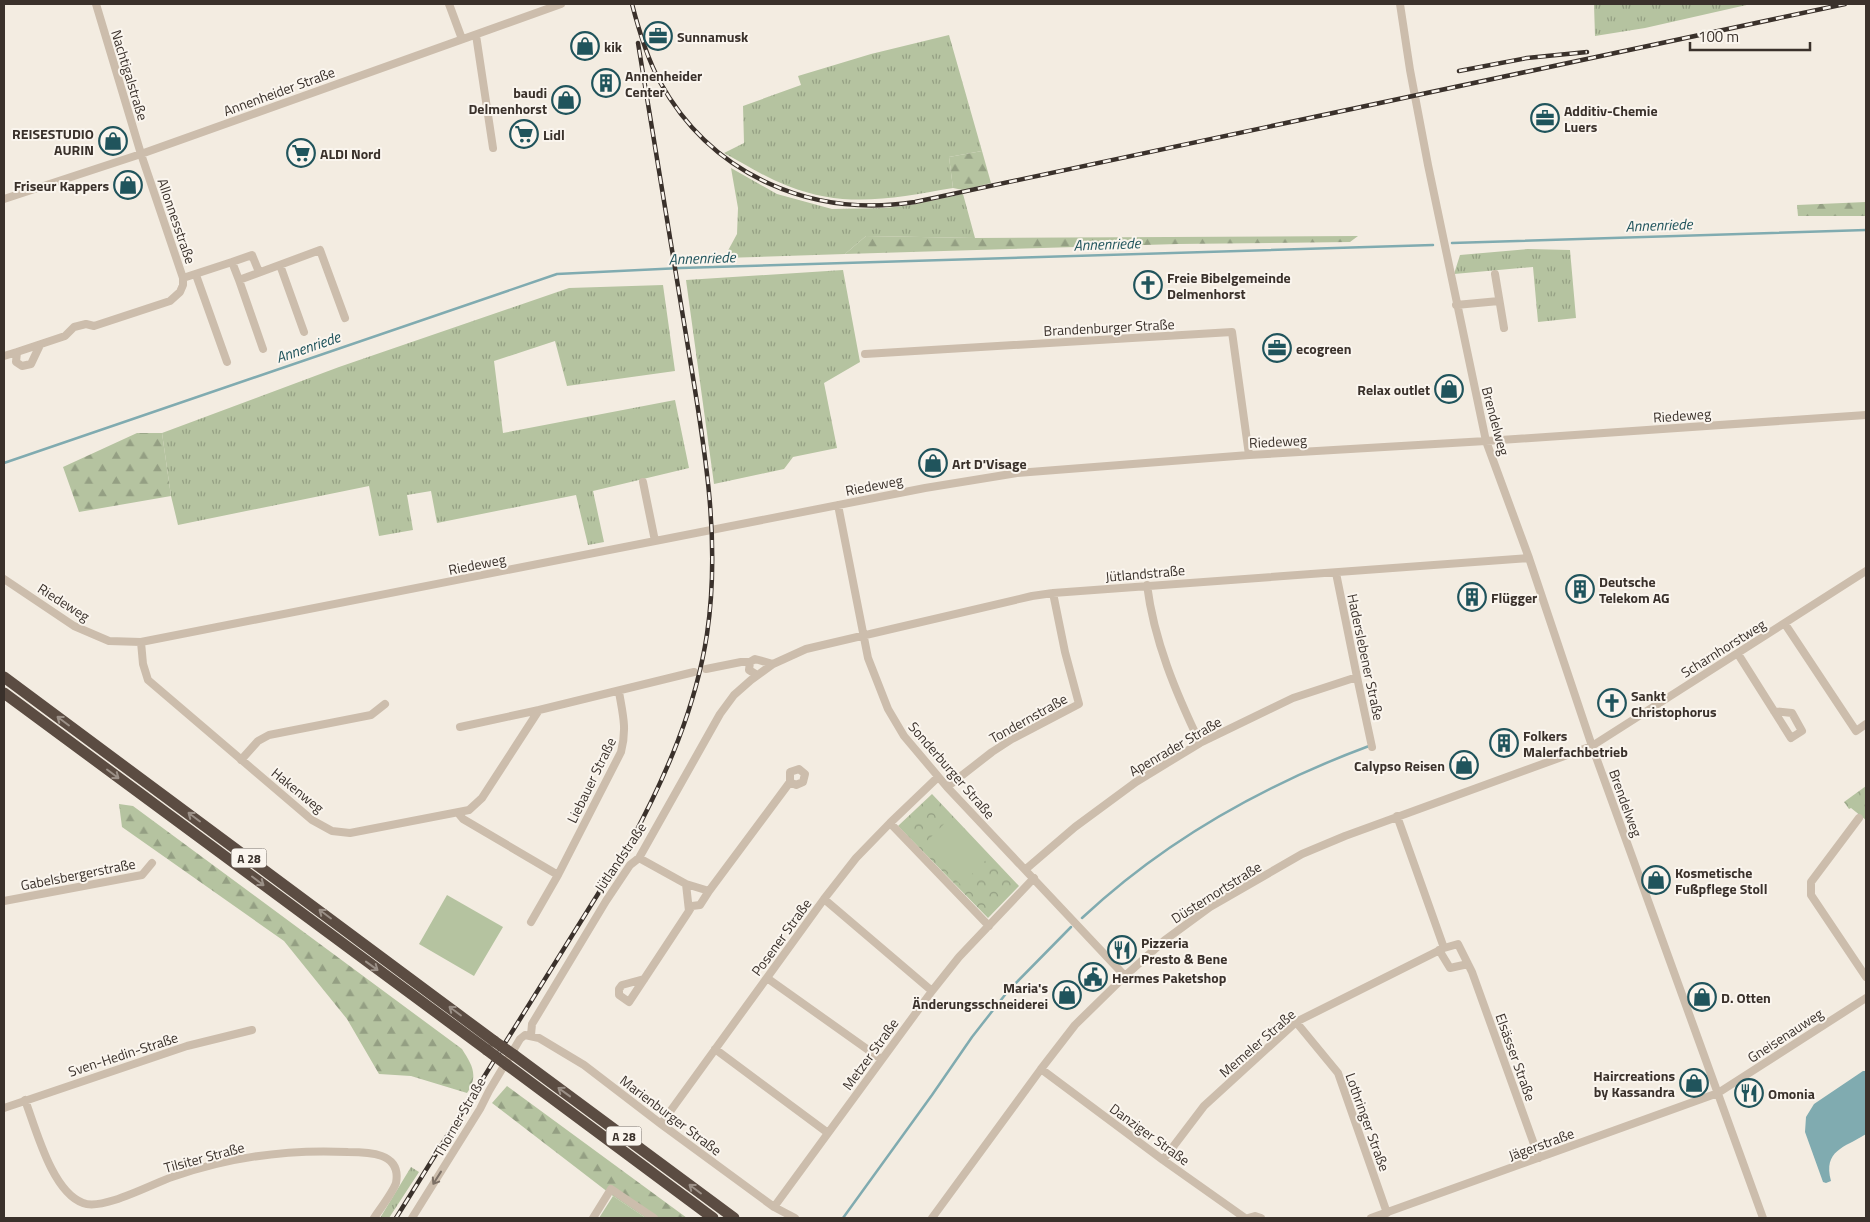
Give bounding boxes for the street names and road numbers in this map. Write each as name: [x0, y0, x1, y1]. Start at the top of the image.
street label: Nachtigalstraße: [106, 27, 154, 123]
street label: Annenheider Straße: [220, 61, 338, 121]
street label: Allonnesstraße: [153, 175, 201, 267]
street label: Brandenburger Straße: [1043, 313, 1175, 341]
street label: Brendelweg: [1477, 384, 1515, 458]
street label: Riedeweg: [1652, 403, 1712, 427]
street label: Riedeweg: [1248, 429, 1308, 453]
street label: Riedeweg: [844, 469, 904, 501]
street label: Riedeweg: [447, 548, 507, 580]
street label: Jütlandstraße: [1104, 559, 1186, 587]
street label: Riedeweg: [34, 578, 94, 626]
street label: Haderslebener Straße: [1342, 592, 1390, 722]
street label: Scharnhorstweg: [1676, 613, 1770, 683]
street label: Tondernstraße: [985, 688, 1071, 748]
street label: Apenrader Straße: [1125, 711, 1225, 781]
street label: Sonderburger Straße: [904, 717, 1000, 823]
street label: Liebauer Straße: [561, 734, 621, 826]
street label: Hakenweg: [267, 762, 329, 818]
street label: Brendelweg: [1604, 766, 1648, 840]
street label: Jütlandstraße: [589, 818, 651, 896]
road number: A 28: [232, 848, 266, 868]
street label: Gabelsbergerstraße: [19, 853, 137, 895]
street label: Düsternortstraße: [1167, 856, 1265, 928]
street label: Posener Straße: [746, 894, 816, 980]
street label: Gneisenauweg: [1743, 1003, 1827, 1067]
street label: Memeler Straße: [1214, 1004, 1300, 1082]
street label: Elsässer Straße: [1490, 1010, 1542, 1104]
street label: Metzer Straße: [837, 1014, 903, 1094]
street label: Sven-Hedin-Straße: [65, 1026, 181, 1082]
street label: Marienburger Straße: [616, 1070, 726, 1160]
street label: Lothringer Straße: [1340, 1070, 1396, 1174]
street label: Thorner Straße: [428, 1073, 490, 1161]
street label: Danziger Straße: [1106, 1098, 1194, 1170]
street label: Jägerstraße: [1505, 1122, 1577, 1166]
road number: A 28: [606, 1126, 642, 1146]
street label: Tilsiter Straße: [161, 1136, 247, 1178]

